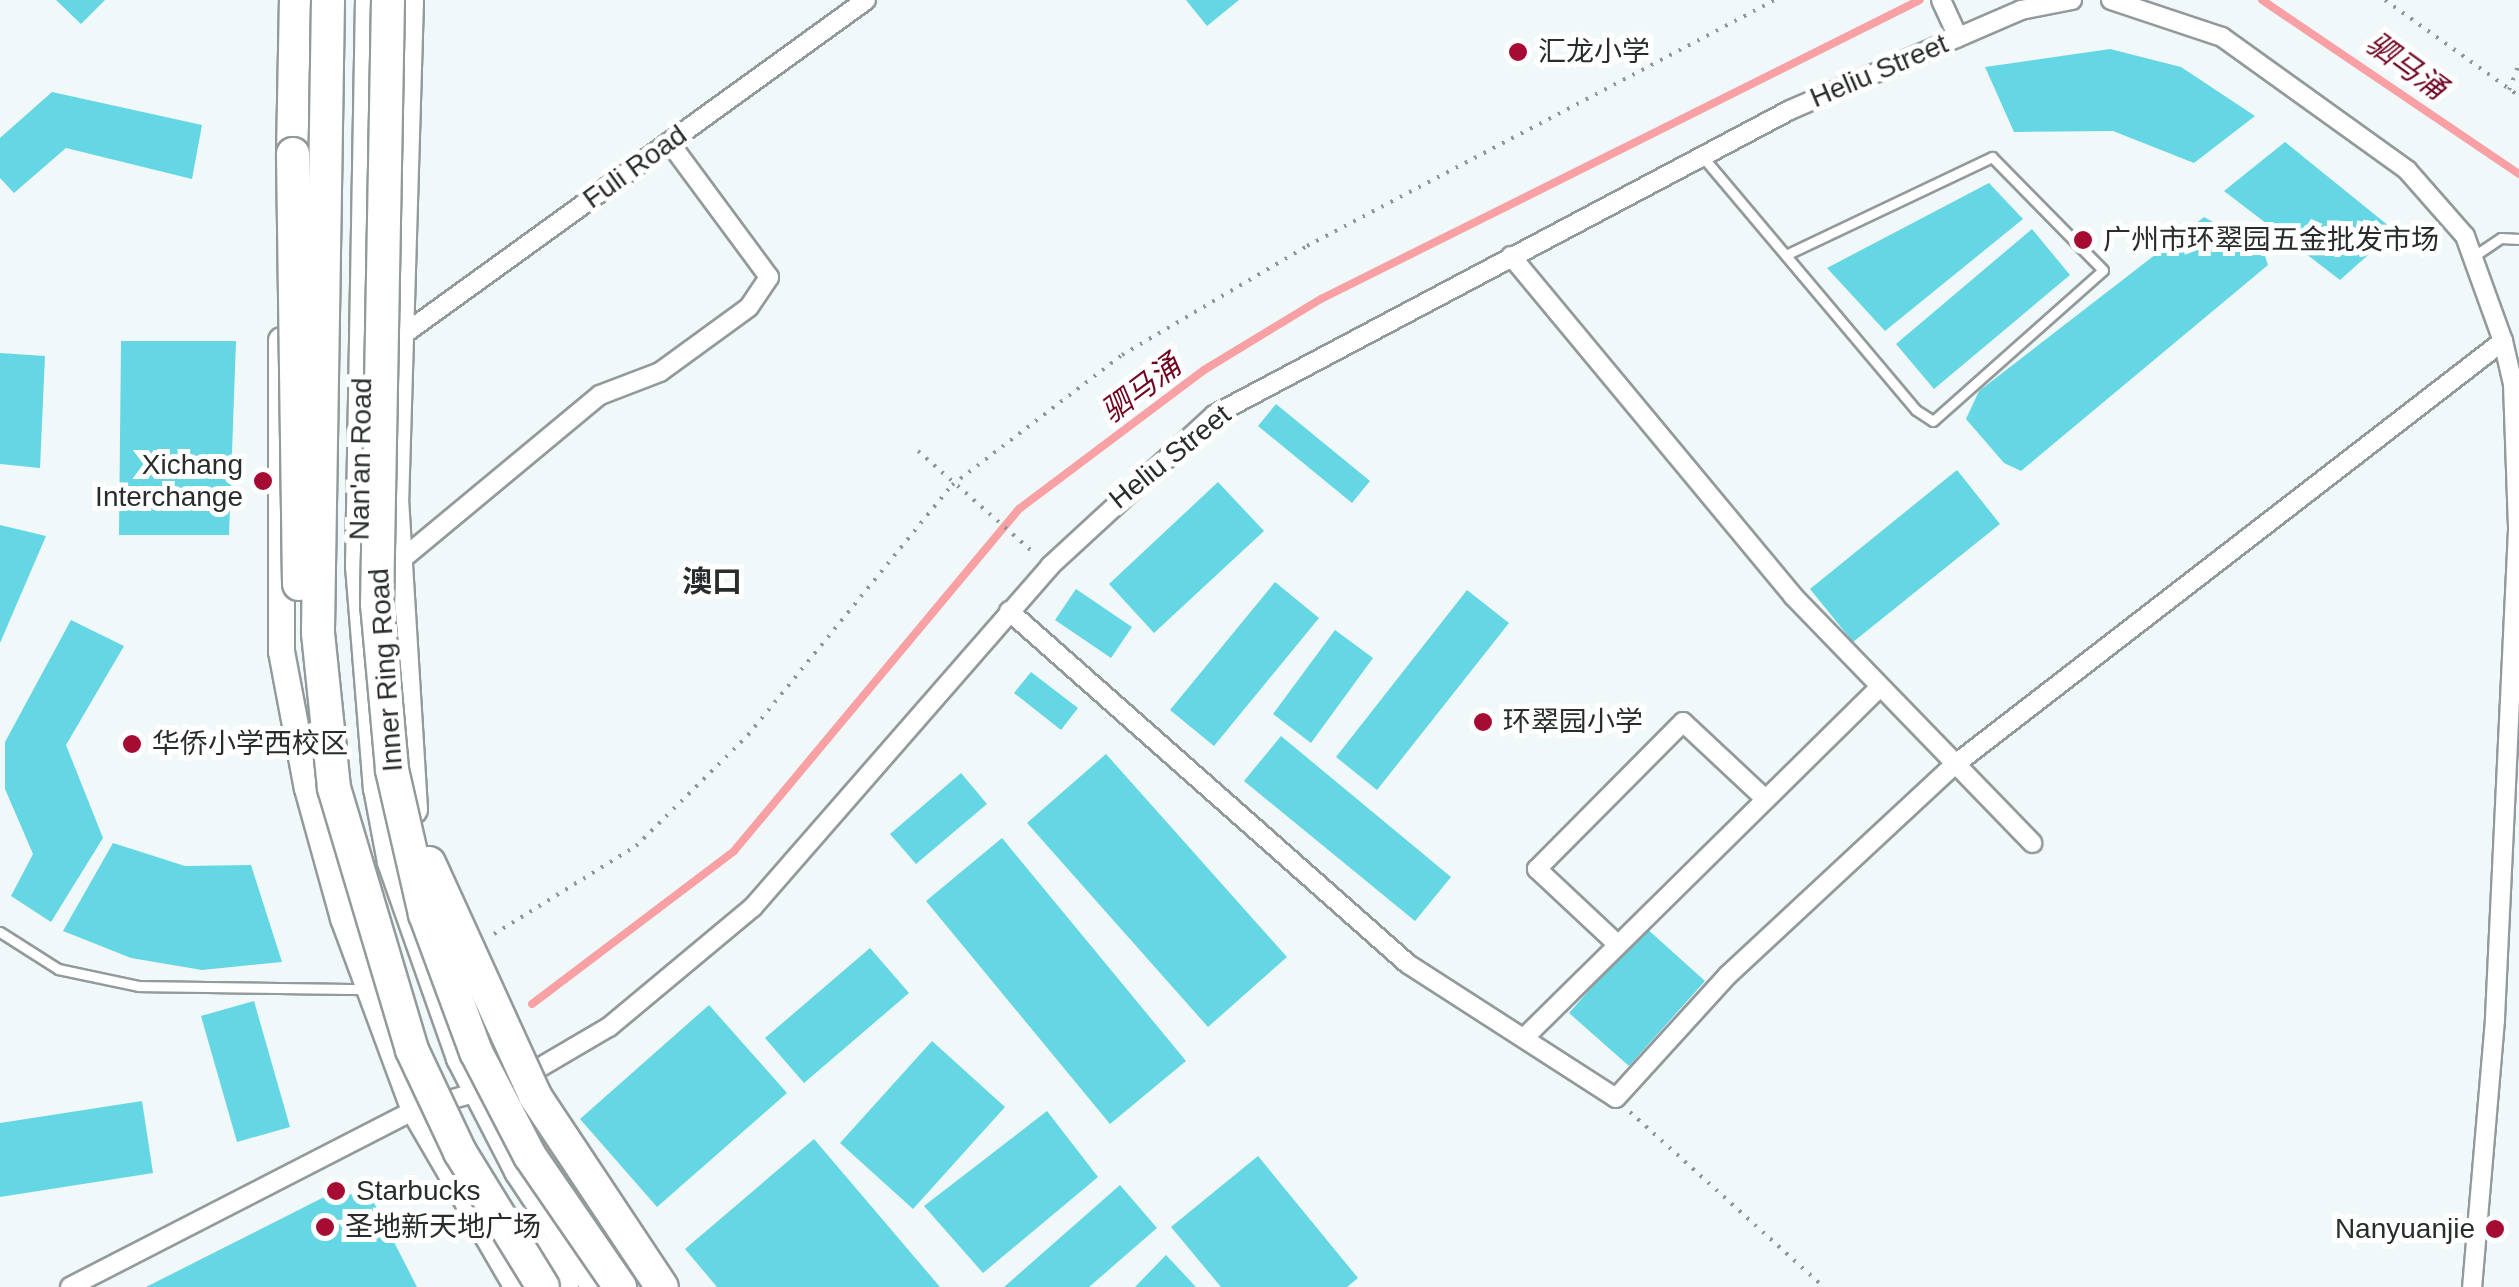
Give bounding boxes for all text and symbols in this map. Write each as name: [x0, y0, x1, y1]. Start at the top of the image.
water label: 驷马涌: [2359, 25, 2453, 107]
street label: Heliu Street: [1805, 27, 1953, 115]
place label: 汇龙小学: [1538, 35, 1650, 69]
marker: 汇龙小学: [1507, 41, 1529, 63]
street label: Fuli Road: [577, 118, 693, 216]
place label: 广州市环翠园五金批发市场: [2103, 223, 2439, 257]
marker: 广州市环翠园五金批发市场: [2072, 229, 2094, 251]
water label: 驷马涌: [1094, 348, 1188, 430]
street label: Nan'an Road: [343, 377, 379, 541]
street label: Heliu Street: [1103, 398, 1237, 516]
place label: Xichang Interchange: [95, 448, 243, 514]
marker: Xichang Interchange: [252, 470, 274, 492]
district label: 澳口: [682, 564, 742, 600]
street label: Inner Ring Road: [362, 567, 410, 773]
place label: 环翠园小学: [1503, 705, 1643, 739]
marker: 环翠园小学: [1472, 711, 1494, 733]
place label: 华侨小学西校区: [152, 727, 348, 761]
marker: 华侨小学西校区: [121, 733, 143, 755]
place label: Starbucks: [356, 1174, 480, 1208]
marker: Starbucks: [325, 1180, 347, 1202]
place label: 圣地新天地广场: [345, 1210, 541, 1244]
place label: Nanyuanjie: [2335, 1212, 2475, 1246]
marker: 圣地新天地广场: [314, 1216, 336, 1238]
marker: Nanyuanjie: [2484, 1218, 2506, 1240]

